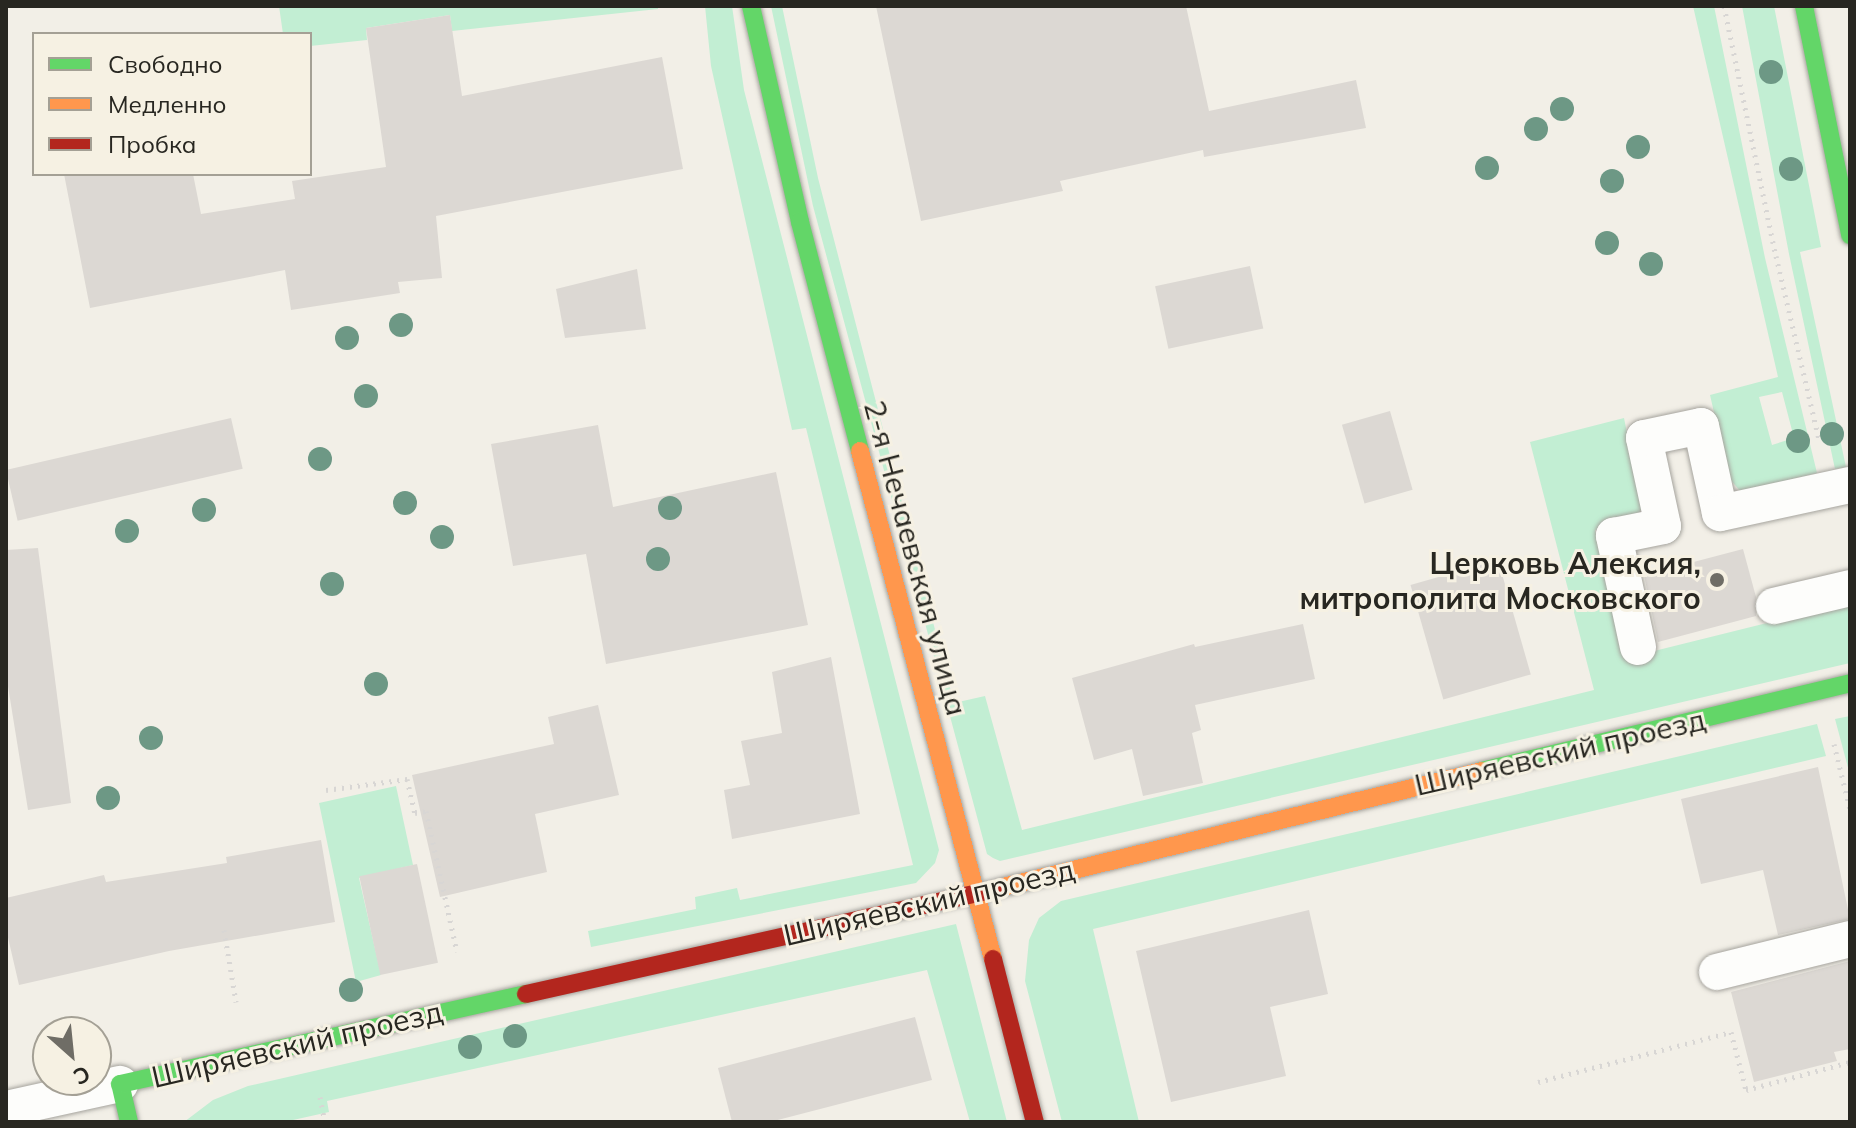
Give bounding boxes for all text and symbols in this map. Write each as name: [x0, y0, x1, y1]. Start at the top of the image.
legend: [32, 32, 312, 176]
text: Свободно: [108, 49, 223, 79]
text: Медленно: [108, 89, 227, 119]
text: Пробка: [108, 129, 196, 159]
street label: 2-я Нечаевская улица: [857, 397, 975, 719]
place label: Церковь Алексия, митрополита Московского: [1300, 545, 1701, 616]
marker: Церковь Алексия, митрополита Московского: [1708, 571, 1726, 589]
street label: Ширяевский проезд: [1411, 701, 1709, 803]
street label: Ширяевский проезд: [780, 851, 1078, 953]
street label: Ширяевский проезд: [148, 993, 446, 1095]
north arrow: [32, 1016, 112, 1096]
text: С: [69, 1060, 95, 1091]

